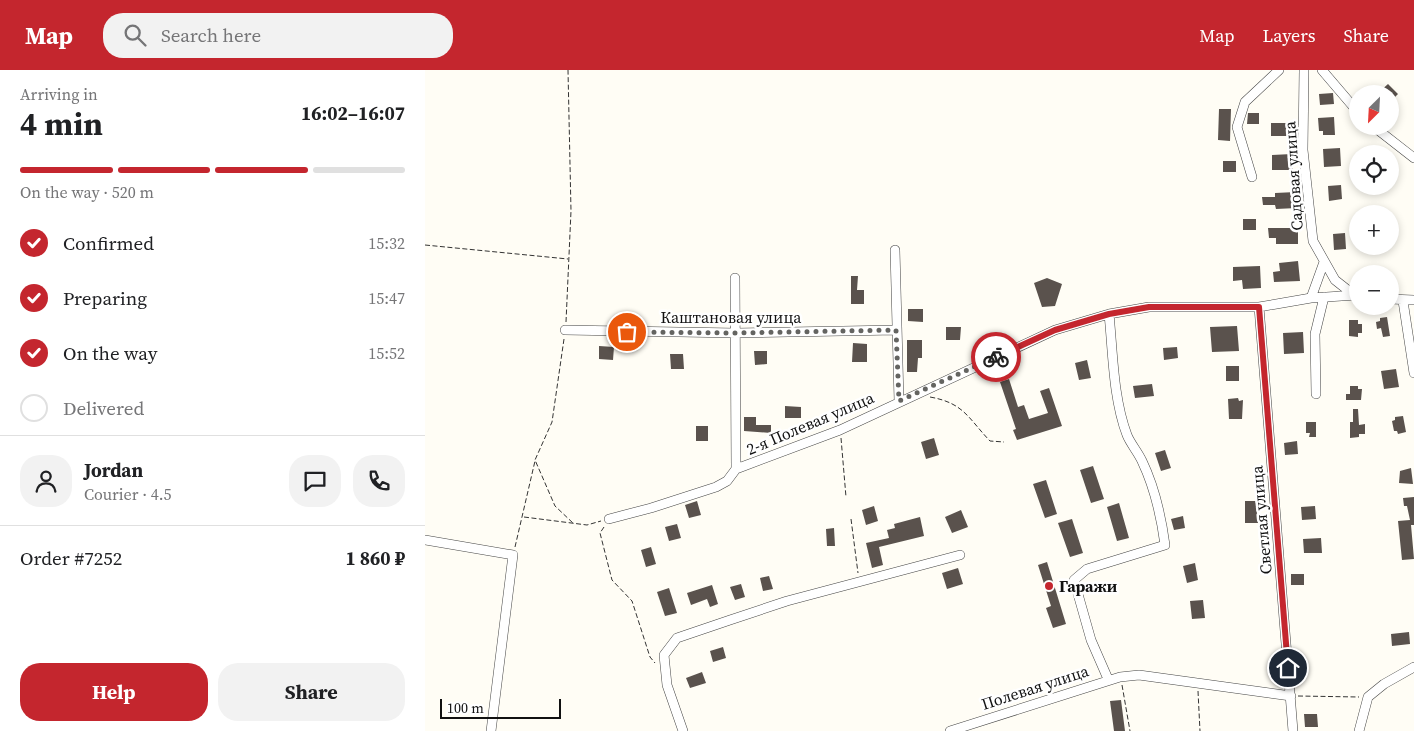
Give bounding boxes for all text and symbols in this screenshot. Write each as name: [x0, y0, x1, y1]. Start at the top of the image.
search box: [103, 13, 453, 58]
text: Map: [25, 19, 73, 52]
icon: search: [121, 21, 149, 49]
text: Search here: [161, 22, 261, 48]
text: Map: [1199, 23, 1234, 48]
text: Layers: [1262, 23, 1315, 48]
text: Share: [1343, 23, 1389, 48]
text: Arriving in: [20, 83, 98, 105]
north arrow: [1349, 85, 1399, 135]
map controls: [1349, 85, 1399, 315]
text: 16:02–16:07: [301, 100, 405, 126]
text: 4 min: [20, 102, 103, 146]
street label: Садовая улица: [1278, 120, 1308, 232]
button: locate: [1349, 145, 1399, 195]
text: On the way · 520 m: [20, 181, 154, 203]
button: +: [1349, 205, 1399, 255]
icon: check: [20, 229, 48, 257]
text: Confirmed: [63, 230, 154, 256]
text: 15:32: [368, 232, 405, 254]
button: −: [1349, 265, 1399, 315]
icon: check: [20, 284, 48, 312]
text: Preparing: [63, 285, 147, 311]
text: 15:47: [368, 287, 405, 309]
street label: Каштановая улица: [661, 306, 802, 328]
pin: [606, 311, 648, 353]
icon: bag: [613, 318, 641, 346]
courier: [971, 332, 1021, 382]
icon: check: [20, 339, 48, 367]
text: On the way: [63, 340, 158, 366]
text: 15:52: [368, 342, 405, 364]
icon: bike: [982, 343, 1010, 371]
street label: 2-я Полевая улица: [743, 386, 878, 460]
text: Delivered: [63, 395, 144, 421]
button: person: [20, 455, 72, 507]
button: chat: [289, 455, 341, 507]
button: phone: [353, 455, 405, 507]
text: Jordan: [84, 457, 143, 483]
street label: Светлая улица: [1245, 464, 1277, 575]
text: Courier · 4.5: [84, 483, 172, 505]
text: Order #7252: [20, 545, 122, 571]
text: 1 860 ₽: [345, 545, 405, 571]
place label: Гаражи: [1059, 575, 1118, 597]
marker: Гаражи: [1043, 580, 1055, 592]
pin: [1267, 647, 1309, 689]
icon: home: [1274, 654, 1302, 682]
street label: Полевая улица: [979, 659, 1092, 715]
button: Help: [20, 663, 208, 721]
button: Share: [218, 663, 405, 721]
scale bar: [440, 696, 561, 719]
text: 100 m: [447, 698, 484, 718]

